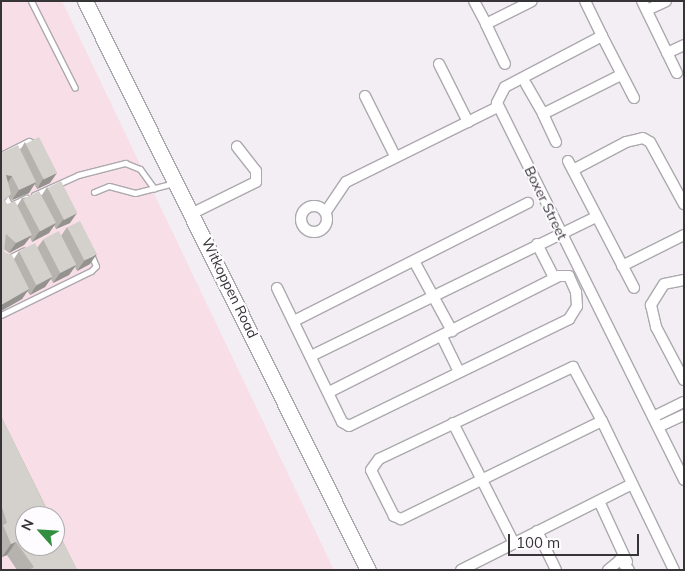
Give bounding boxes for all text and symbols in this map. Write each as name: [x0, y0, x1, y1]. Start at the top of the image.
street label: Boxer Street: [521, 163, 571, 243]
street label: Witkoppen Road: [198, 235, 262, 341]
north arrow: [15, 506, 65, 556]
text: N: [17, 516, 38, 534]
scale bar: [510, 524, 641, 556]
text: 100 m: [516, 533, 560, 552]

